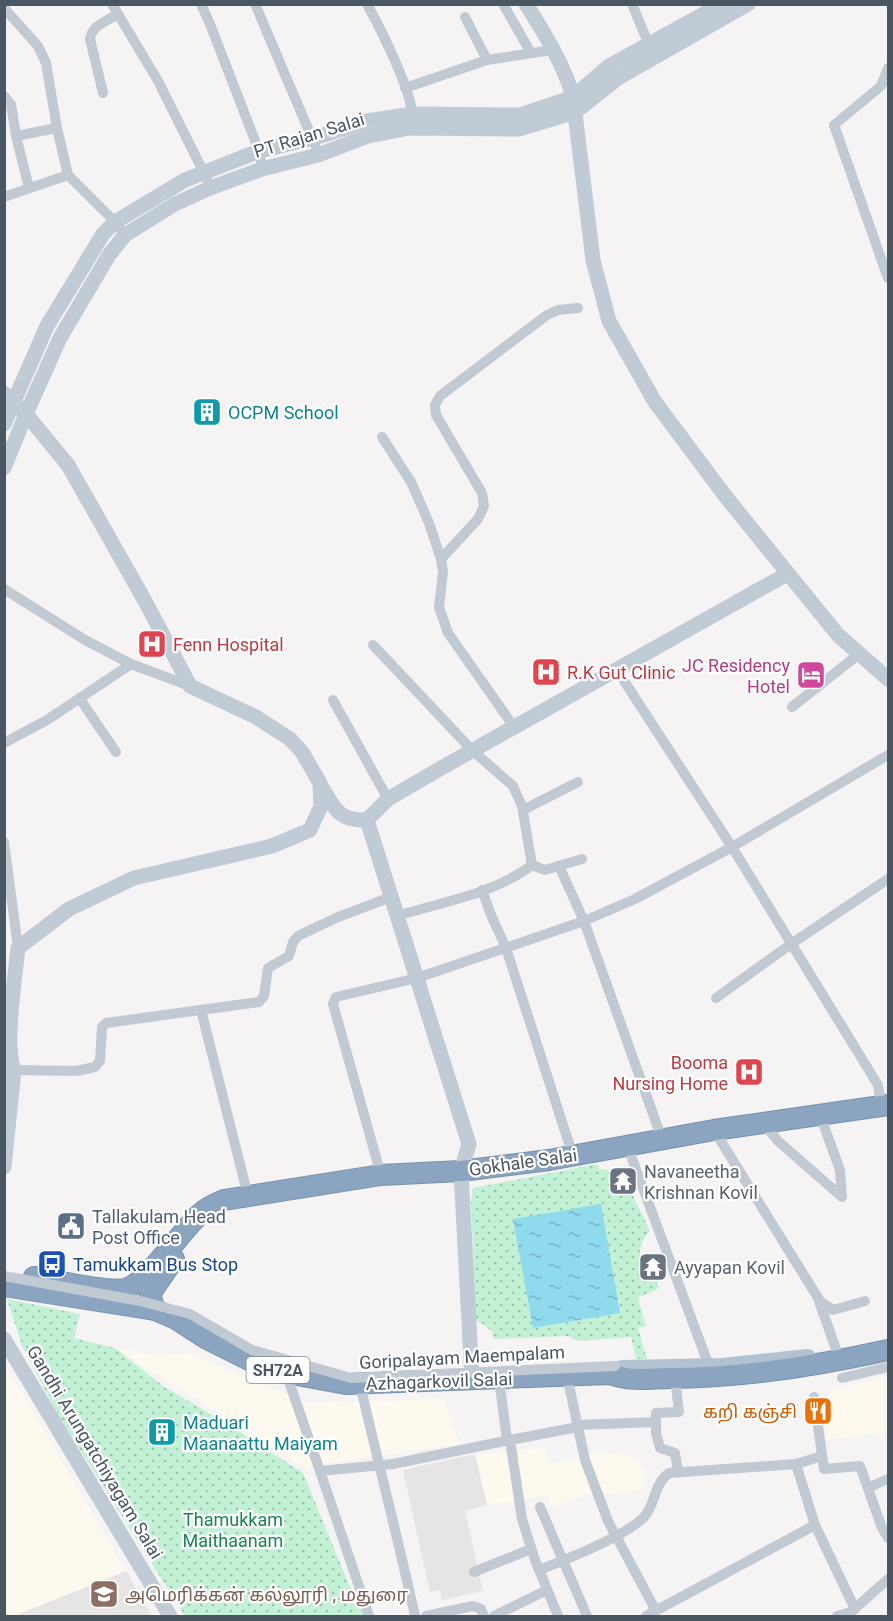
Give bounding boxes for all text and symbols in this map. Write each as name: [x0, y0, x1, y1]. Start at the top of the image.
street label: PT Rajan Salai: [251, 108, 367, 162]
building icon: OCPM School: [191, 396, 223, 428]
place label: OCPM School: [228, 402, 339, 423]
hospital icon: Fenn Hospital: [136, 628, 168, 660]
place label: Fenn Hospital: [173, 634, 284, 655]
place label: JC Residency Hotel: [682, 655, 790, 697]
hospital icon: R.K Gut Clinic: [530, 656, 562, 688]
hotel icon: JC Residency Hotel: [795, 659, 827, 691]
place label: R.K Gut Clinic: [567, 662, 675, 683]
place label: Booma Nursing Home: [613, 1052, 728, 1094]
hospital icon: Booma Nursing Home: [733, 1056, 765, 1088]
street label: Gokhale Salai: [468, 1144, 578, 1180]
place label: Navaneetha Krishnan Kovil: [644, 1161, 758, 1203]
temple icon: Navaneetha Krishnan Kovil: [607, 1165, 639, 1197]
place label: Tallakulam Head Post Office: [92, 1206, 226, 1248]
public building icon: Tallakulam Head Post Office: [55, 1210, 87, 1242]
bus stop icon: Tamukkam Bus Stop: [36, 1248, 68, 1280]
temple icon: Ayyapan Kovil: [637, 1251, 669, 1283]
place label: Tamukkam Bus Stop: [73, 1254, 238, 1275]
place label: Ayyapan Kovil: [674, 1257, 785, 1278]
street label: Gandhi Arungatchiyagam Salai: [23, 1341, 167, 1563]
street label: Goripalayam Maempalam: [359, 1341, 565, 1373]
road number: SH72A: [246, 1357, 310, 1383]
street label: Azhagarkovil Salai: [365, 1368, 513, 1394]
restaurant icon: கறி கஞ்சி: [802, 1395, 834, 1427]
place label: கறி கஞ்சி: [703, 1401, 797, 1424]
place label: Maduari Maanaattu Maiyam: [183, 1412, 338, 1454]
building icon: Maduari Maanaattu Maiyam: [146, 1416, 178, 1448]
park label: Thamukkam Maithaanam: [183, 1509, 283, 1551]
school or university icon: அமெரிக்கன் கல்லூரி , மதுரை: [88, 1578, 120, 1610]
place label: அமெரிக்கன் கல்லூரி , மதுரை: [125, 1584, 408, 1607]

